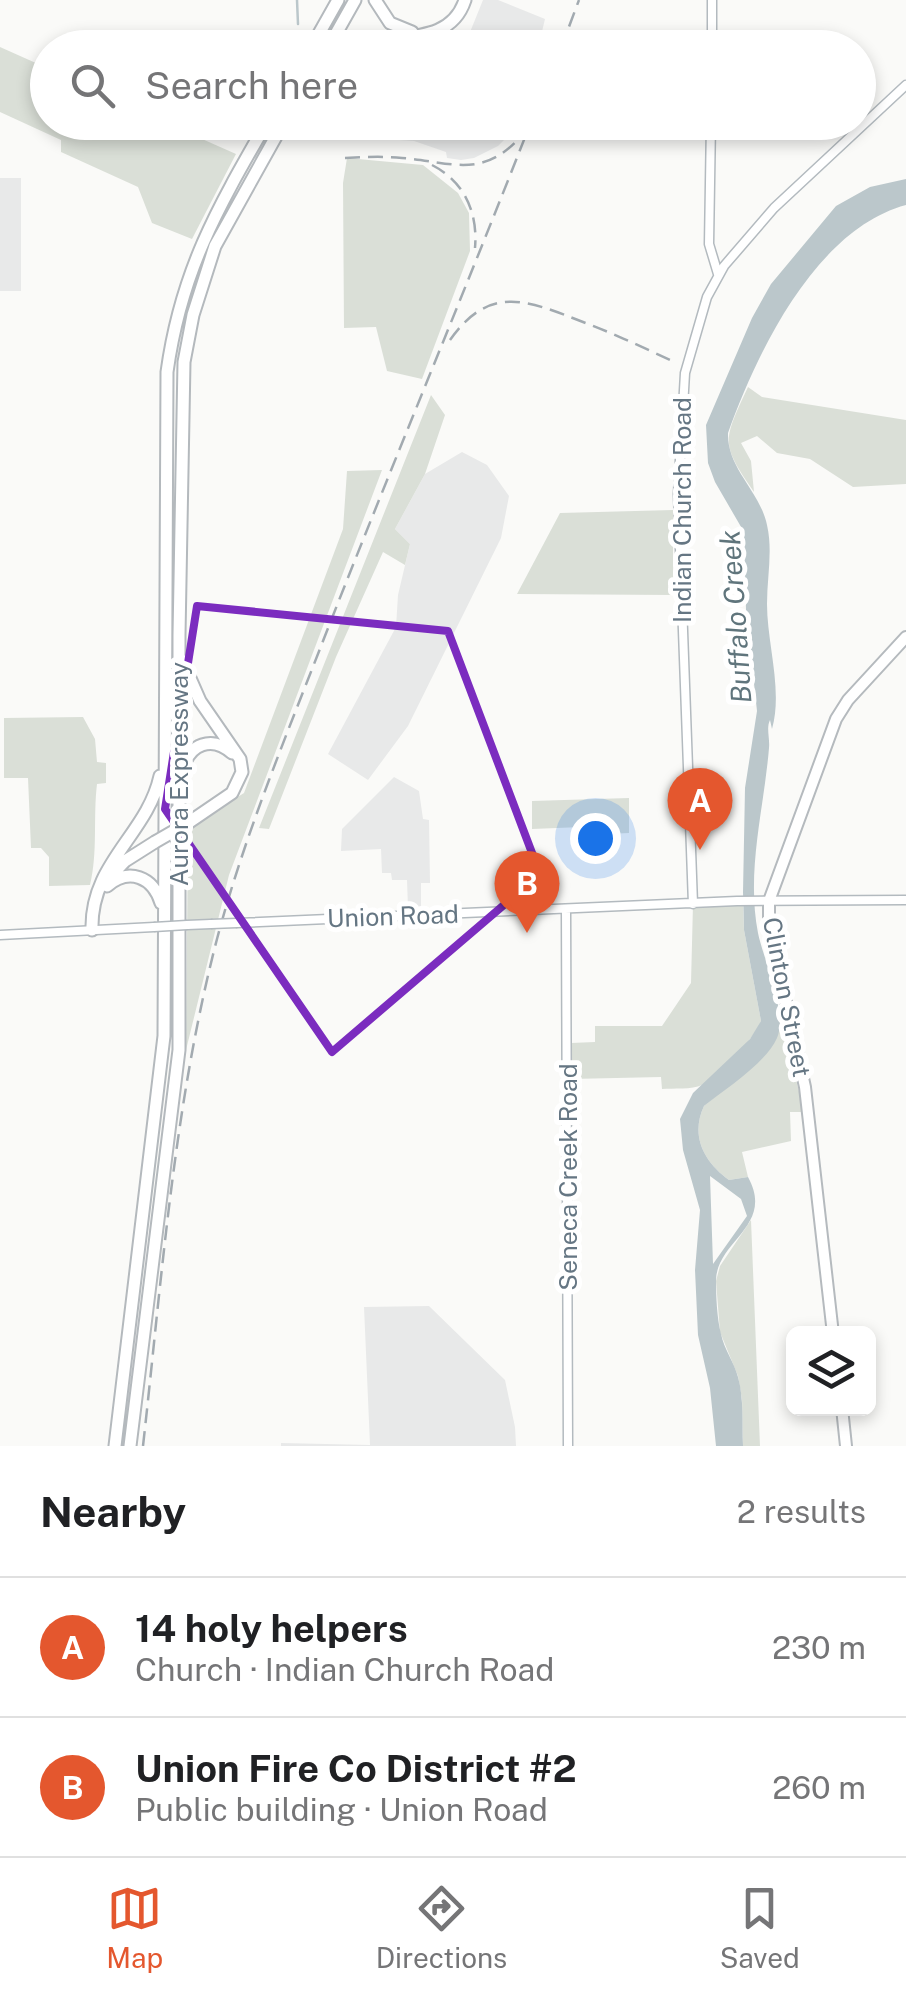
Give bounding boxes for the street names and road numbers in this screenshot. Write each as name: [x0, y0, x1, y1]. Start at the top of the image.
street label: Indian Church Road: [667, 397, 697, 623]
street label: Aurora Expressway: [164, 662, 194, 886]
street label: Union Road: [327, 899, 459, 933]
street label: Clinton Street: [757, 915, 817, 1079]
street label: Seneca Creek Road: [553, 1063, 583, 1291]

